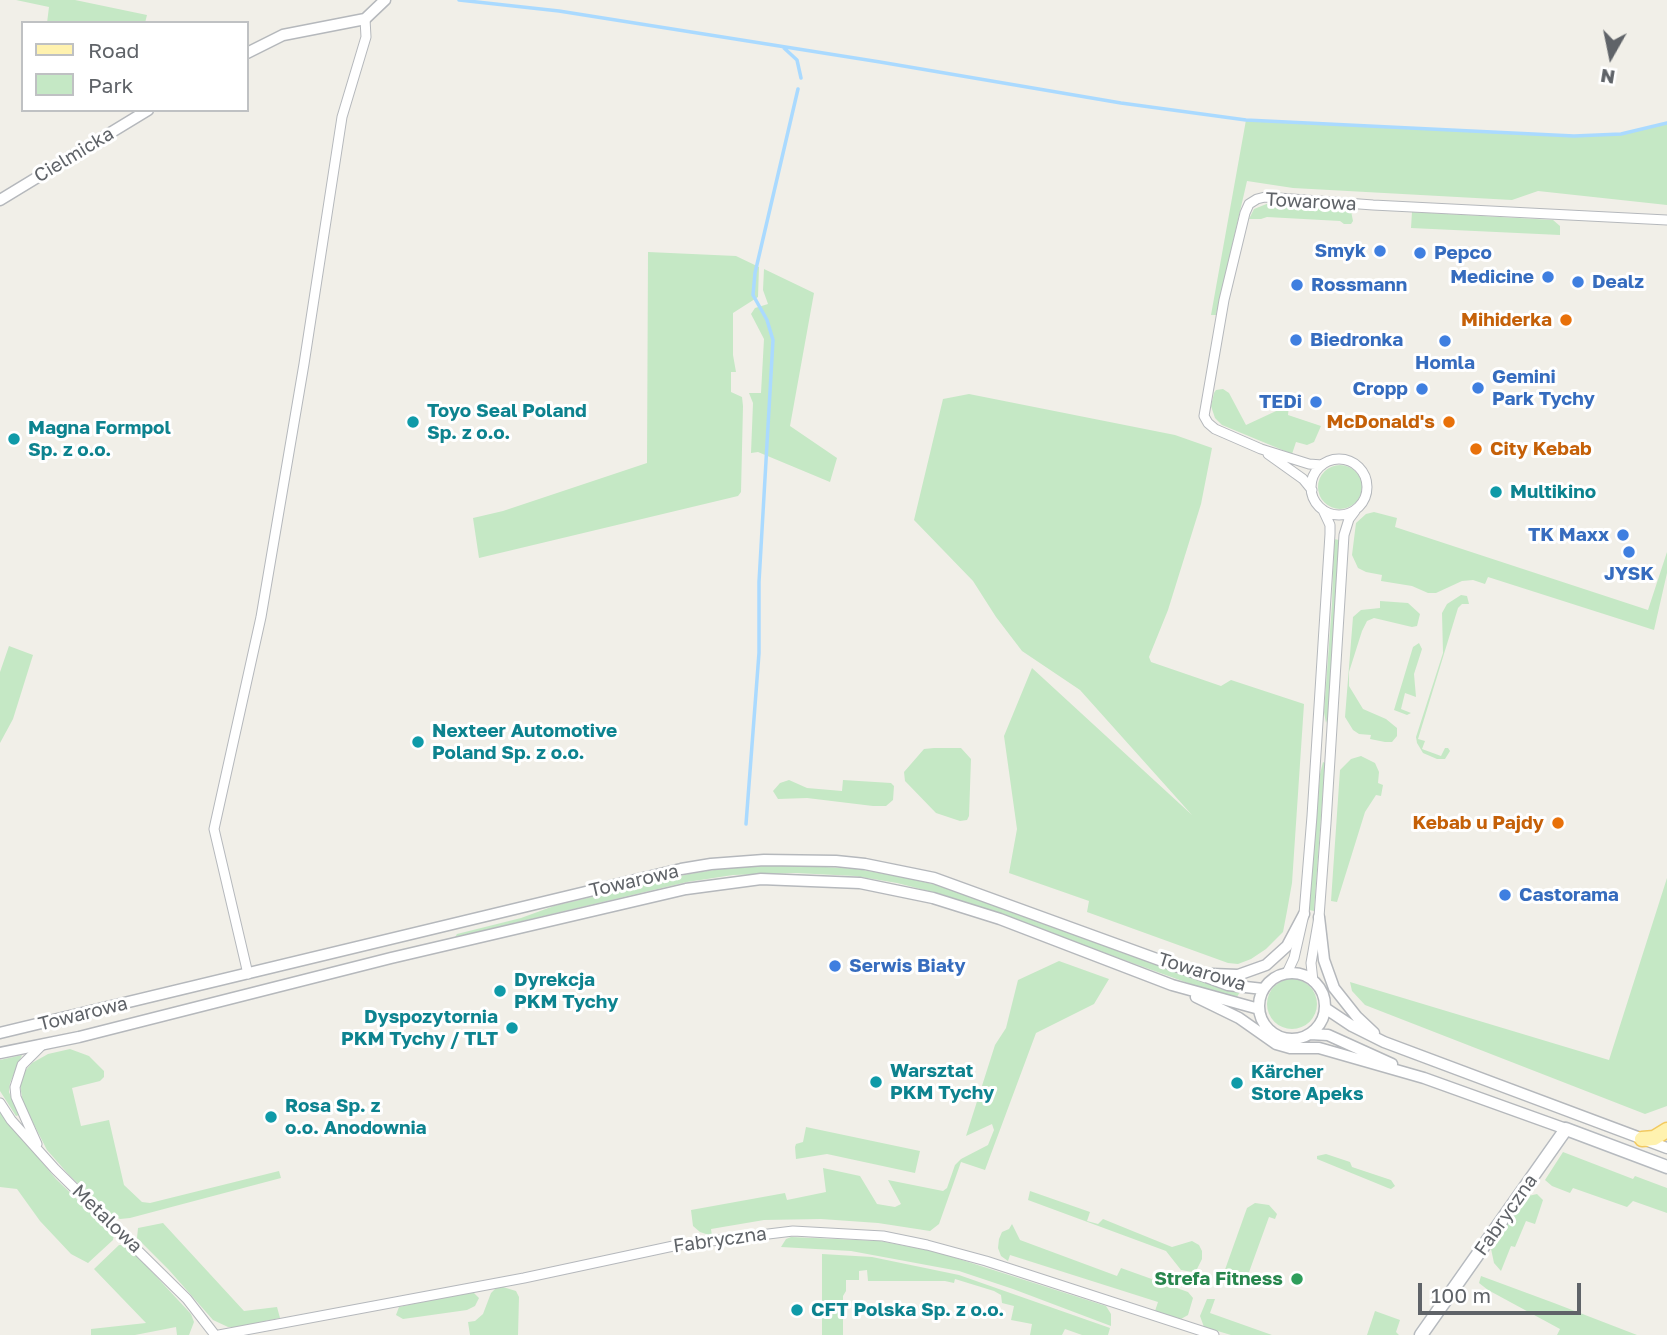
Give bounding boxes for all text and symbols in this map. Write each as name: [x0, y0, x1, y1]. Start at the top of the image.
legend: [21, 21, 248, 112]
north arrow: [1576, 21, 1646, 91]
text: Road: [88, 37, 139, 63]
text: N: [1599, 65, 1617, 90]
text: Park: [88, 72, 133, 98]
street label: Cielmicka: [30, 122, 118, 188]
street label: Towarowa: [1265, 188, 1357, 216]
place label: Smyk: [1315, 240, 1366, 262]
place label: Pepco: [1434, 242, 1492, 264]
marker: Smyk: [1372, 243, 1388, 259]
marker: Pepco: [1412, 245, 1428, 261]
place label: Medicine: [1450, 266, 1534, 288]
marker: Medicine: [1540, 269, 1556, 285]
place label: Dealz: [1592, 271, 1644, 293]
place label: Rossmann: [1311, 274, 1407, 296]
marker: Dealz: [1570, 274, 1586, 290]
marker: Rossmann: [1289, 277, 1305, 293]
place label: Mihiderka: [1461, 309, 1552, 331]
marker: Mihiderka: [1558, 312, 1574, 328]
place label: Biedronka: [1310, 329, 1403, 351]
marker: Biedronka: [1288, 332, 1304, 348]
marker: Homla: [1437, 333, 1453, 349]
place label: Homla: [1415, 352, 1475, 374]
place label: Gemini Park Tychy: [1492, 366, 1595, 410]
place label: Cropp: [1353, 378, 1408, 400]
marker: Gemini Park Tychy: [1470, 380, 1486, 396]
marker: Cropp: [1414, 381, 1430, 397]
place label: TEDi: [1259, 391, 1302, 413]
marker: TEDi: [1308, 394, 1324, 410]
place label: Toyo Seal Poland Sp. z o.o.: [427, 400, 587, 444]
place label: McDonald's: [1327, 411, 1435, 433]
marker: Toyo Seal Poland Sp. z o.o.: [405, 414, 421, 430]
marker: McDonald's: [1441, 414, 1457, 430]
place label: Magna Formpol Sp. z o.o.: [28, 417, 171, 461]
marker: Magna Formpol Sp. z o.o.: [6, 431, 22, 447]
place label: City Kebab: [1490, 438, 1592, 460]
marker: City Kebab: [1468, 441, 1484, 457]
place label: Multikino: [1510, 481, 1596, 503]
marker: Multikino: [1488, 484, 1504, 500]
place label: TK Maxx: [1528, 524, 1609, 546]
marker: TK Maxx: [1615, 527, 1631, 543]
marker: JYSK: [1621, 544, 1637, 560]
place label: JYSK: [1604, 563, 1654, 585]
place label: Nexteer Automotive Poland Sp. z o.o.: [432, 720, 617, 764]
marker: Nexteer Automotive Poland Sp. z o.o.: [410, 734, 426, 750]
place label: Kebab u Pajdy: [1412, 812, 1544, 834]
marker: Kebab u Pajdy: [1550, 815, 1566, 831]
street label: Towarowa: [587, 860, 681, 902]
place label: Castorama: [1519, 884, 1619, 906]
marker: Castorama: [1497, 887, 1513, 903]
street label: Towarowa: [1155, 948, 1249, 996]
place label: Serwis Biały: [849, 955, 966, 977]
marker: Serwis Biały: [827, 958, 843, 974]
place label: Dyrekcja PKM Tychy: [514, 969, 618, 1013]
marker: Dyrekcja PKM Tychy: [492, 983, 508, 999]
street label: Towarowa: [36, 992, 130, 1036]
place label: Dyspozytornia PKM Tychy / TLT: [341, 1006, 498, 1050]
marker: Dyspozytornia PKM Tychy / TLT: [504, 1020, 520, 1036]
place label: Warsztat PKM Tychy: [890, 1060, 994, 1104]
place label: Kärcher Store Apeks: [1251, 1061, 1364, 1105]
marker: Warsztat PKM Tychy: [868, 1074, 884, 1090]
marker: Kärcher Store Apeks: [1229, 1075, 1245, 1091]
place label: Rosa Sp. z o.o. Anodownia: [285, 1095, 427, 1139]
marker: Rosa Sp. z o.o. Anodownia: [263, 1109, 279, 1125]
street label: Fabryczna: [1470, 1170, 1542, 1260]
street label: Metalowa: [67, 1180, 147, 1258]
street label: Fabryczna: [672, 1222, 768, 1258]
place label: Strefa Fitness: [1154, 1268, 1283, 1290]
scale bar: [1422, 1268, 1585, 1312]
marker: Strefa Fitness: [1289, 1271, 1305, 1287]
text: 100 m: [1431, 1282, 1491, 1308]
place label: CFT Polska Sp. z o.o.: [811, 1299, 1004, 1321]
marker: CFT Polska Sp. z o.o.: [789, 1302, 805, 1318]

